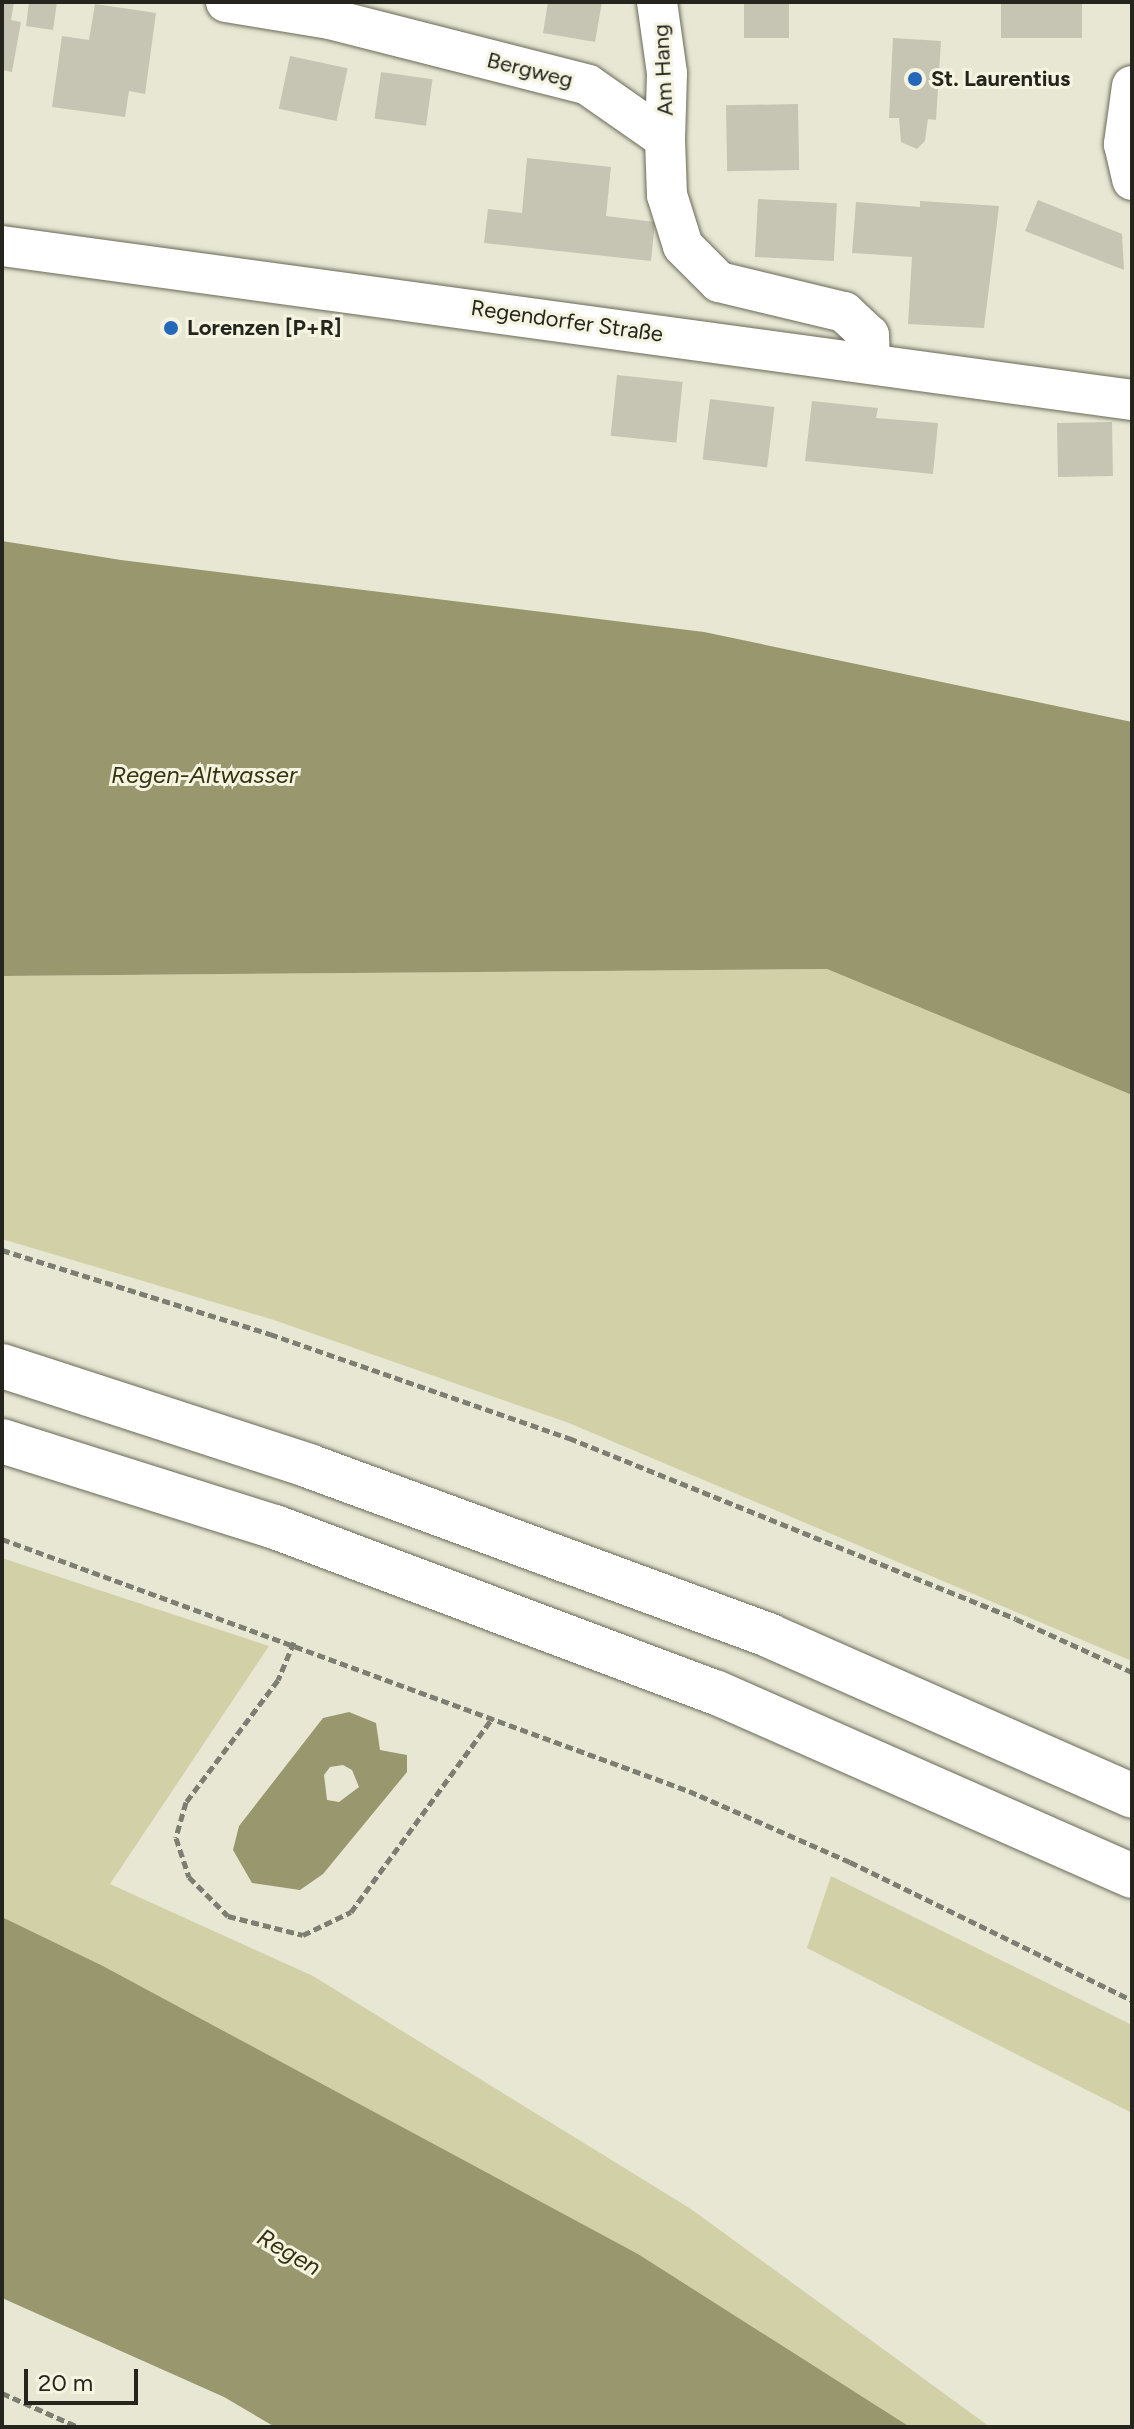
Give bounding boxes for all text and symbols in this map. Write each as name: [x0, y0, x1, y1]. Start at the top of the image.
street label: Am Hang: [647, 23, 679, 117]
street label: Bergweg: [484, 47, 576, 93]
place label: St. Laurentius: [931, 66, 1070, 92]
marker: St. Laurentius: [906, 70, 924, 88]
street label: Regendorfer Straße: [469, 294, 665, 348]
place label: Lorenzen [P+R]: [187, 315, 342, 341]
marker: Lorenzen [P+R]: [162, 319, 180, 337]
water label: Regen-Altwasser: [111, 761, 297, 789]
water label: Regen: [252, 2222, 326, 2282]
scale bar: [28, 2353, 142, 2403]
text: 20 m: [38, 2368, 93, 2397]

